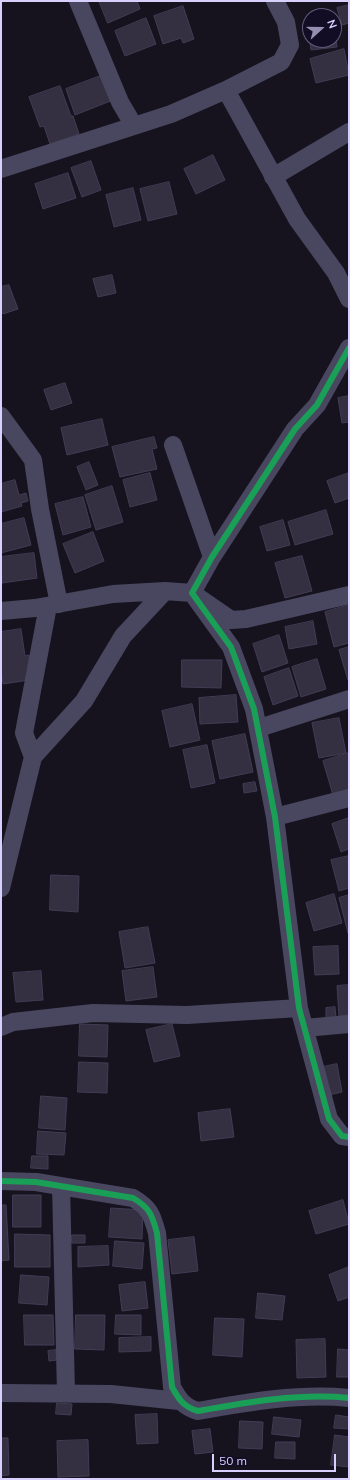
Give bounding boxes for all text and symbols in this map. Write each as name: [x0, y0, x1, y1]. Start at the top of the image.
north arrow: [302, 8, 342, 48]
text: N: [324, 18, 340, 30]
scale bar: [214, 1446, 338, 1472]
text: 50 m: [219, 1453, 247, 1468]

